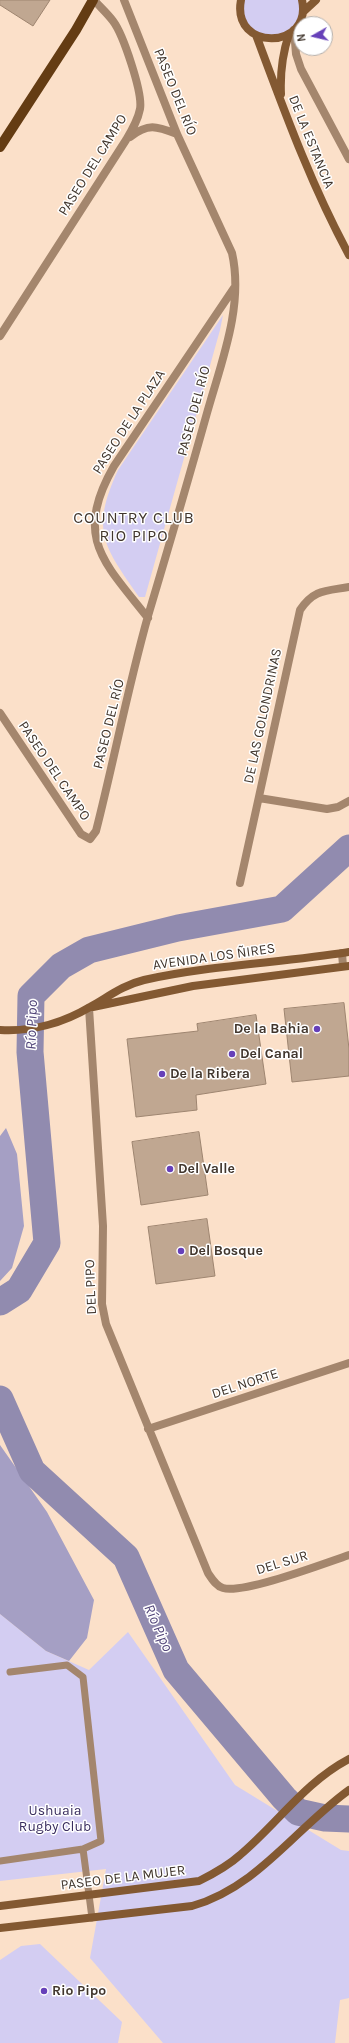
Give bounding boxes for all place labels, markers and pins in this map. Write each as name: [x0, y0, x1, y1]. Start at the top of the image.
place label: De la Bahia: [234, 1021, 309, 1037]
marker: De la Bahia: [312, 1024, 322, 1034]
place label: Del Canal: [240, 1046, 303, 1062]
marker: Del Canal: [227, 1049, 237, 1059]
place label: De la Ribera: [170, 1066, 250, 1082]
marker: De la Ribera: [157, 1069, 167, 1079]
place label: Del Valle: [178, 1161, 235, 1177]
marker: Del Valle: [165, 1164, 175, 1174]
place label: Del Bosque: [189, 1243, 263, 1259]
marker: Del Bosque: [176, 1246, 186, 1256]
place label: Rio Pipo: [52, 1983, 106, 1999]
marker: Rio Pipo: [39, 1986, 49, 1996]

